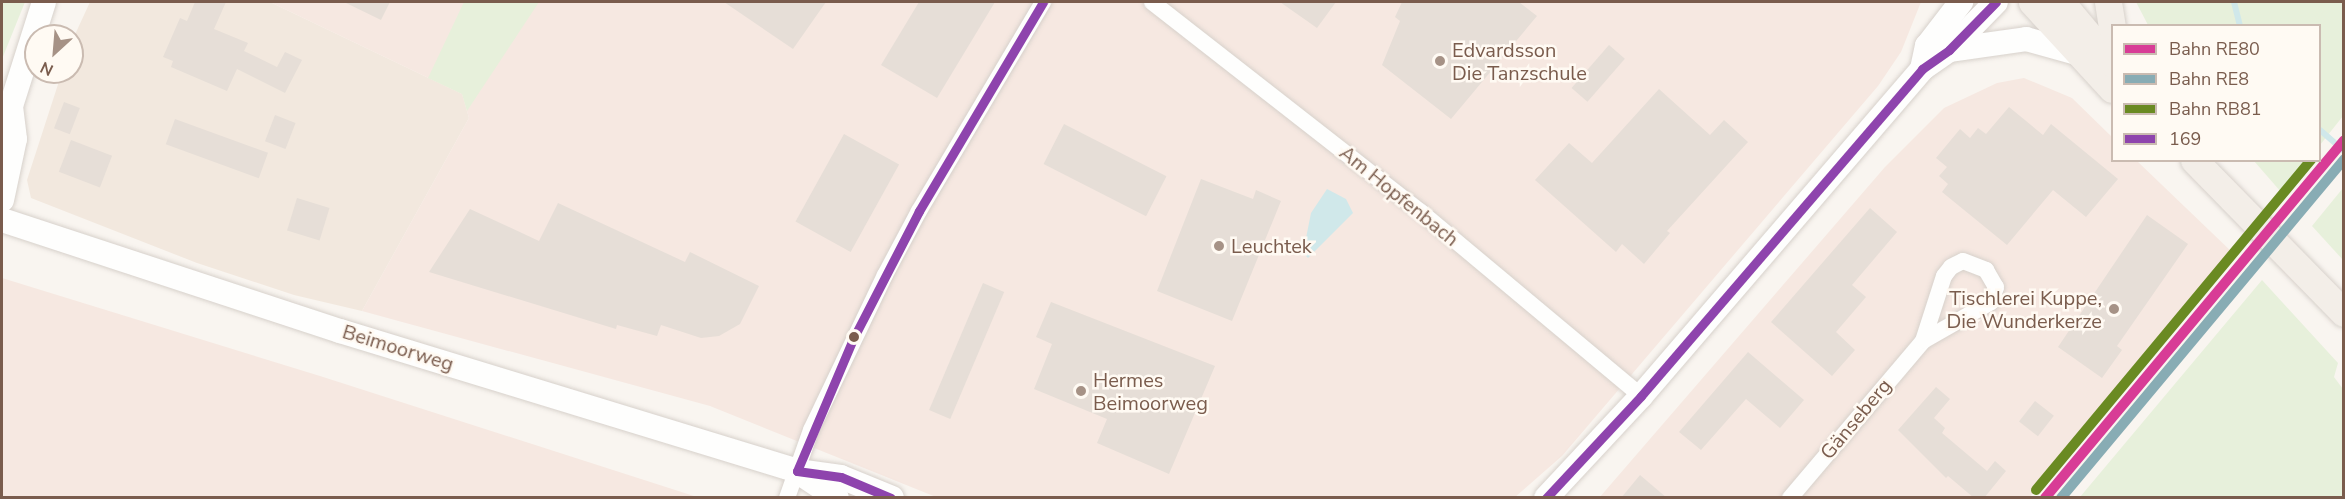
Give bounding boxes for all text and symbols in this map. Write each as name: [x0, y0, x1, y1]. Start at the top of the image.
north arrow: [24, 24, 84, 84]
legend: [2111, 24, 2321, 162]
text: Bahn RE80: [2169, 37, 2260, 61]
place label: Edvardsson Die Tanzschule: [1452, 38, 1587, 85]
marker: Edvardsson Die Tanzschule: [1433, 54, 1447, 68]
text: N: [37, 56, 57, 81]
text: Bahn RE8: [2169, 67, 2249, 91]
text: Bahn RB81: [2169, 97, 2262, 121]
text: 169: [2169, 127, 2201, 151]
street label: Am Hopfenbach: [1335, 141, 1463, 251]
place label: Leuchtek: [1231, 234, 1312, 258]
marker: Leuchtek: [1212, 239, 1226, 253]
place label: Tischlerei Kuppe, Die Wunderkerze: [1946, 286, 2102, 333]
marker: Tischlerei Kuppe, Die Wunderkerze: [2107, 302, 2121, 316]
street label: Beimoorweg: [340, 320, 456, 376]
unlabelled marker: [848, 331, 860, 343]
place label: Hermes Beimoorweg: [1093, 368, 1208, 415]
street label: Gänseberg: [1815, 374, 1897, 464]
marker: Hermes Beimoorweg: [1074, 384, 1088, 398]

